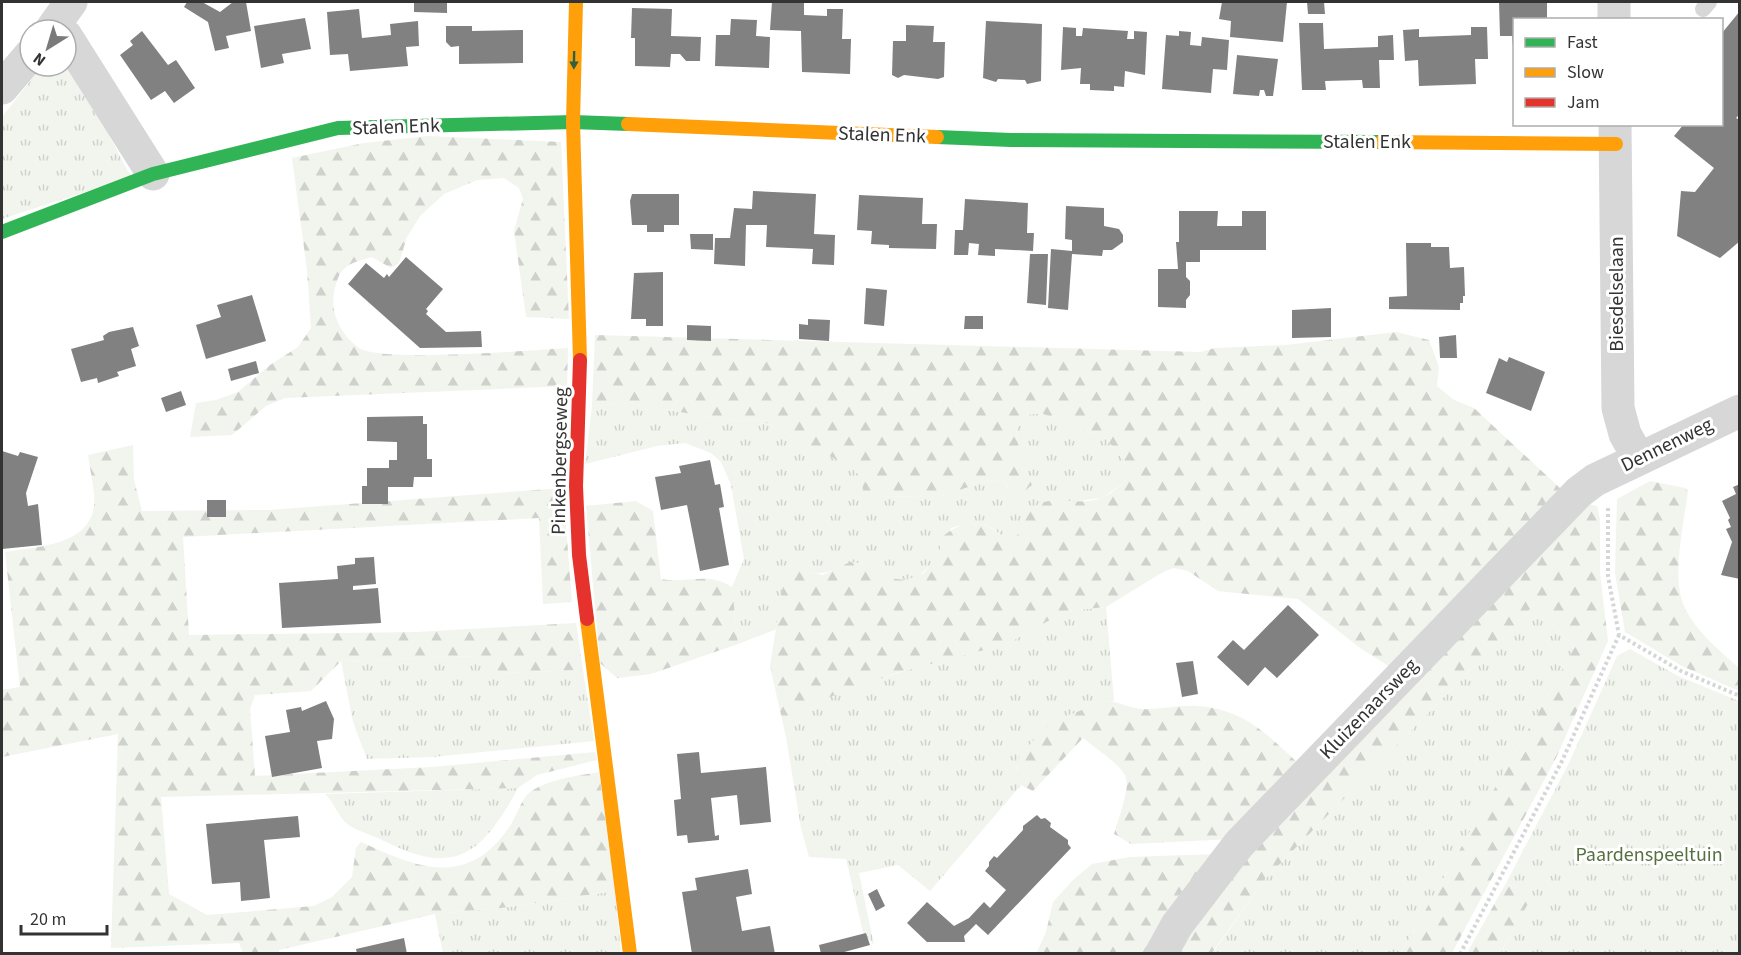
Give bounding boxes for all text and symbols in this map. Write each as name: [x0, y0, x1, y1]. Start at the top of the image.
north arrow: [18, 18, 78, 78]
legend: [1513, 18, 1723, 126]
text: Fast: [1567, 30, 1598, 55]
text: N: [29, 47, 50, 71]
one-way arrow: [570, 50, 579, 69]
text: Slow: [1567, 60, 1604, 85]
text: Jam: [1567, 90, 1600, 115]
street label: Stalen Enk: [352, 111, 441, 143]
street label: Stalen Enk: [838, 119, 927, 151]
street label: Stalen Enk: [1323, 128, 1411, 156]
street label: Biesdelselaan: [1603, 236, 1631, 352]
street label: Pinkenbergseweg: [545, 387, 575, 535]
street label: Dennenweg: [1616, 411, 1718, 479]
street label: Kluizenaarsweg: [1313, 652, 1425, 766]
park label: Paardenspeeltuin: [1575, 841, 1723, 869]
scale bar: [21, 898, 106, 936]
text: 20 m: [30, 907, 66, 932]

